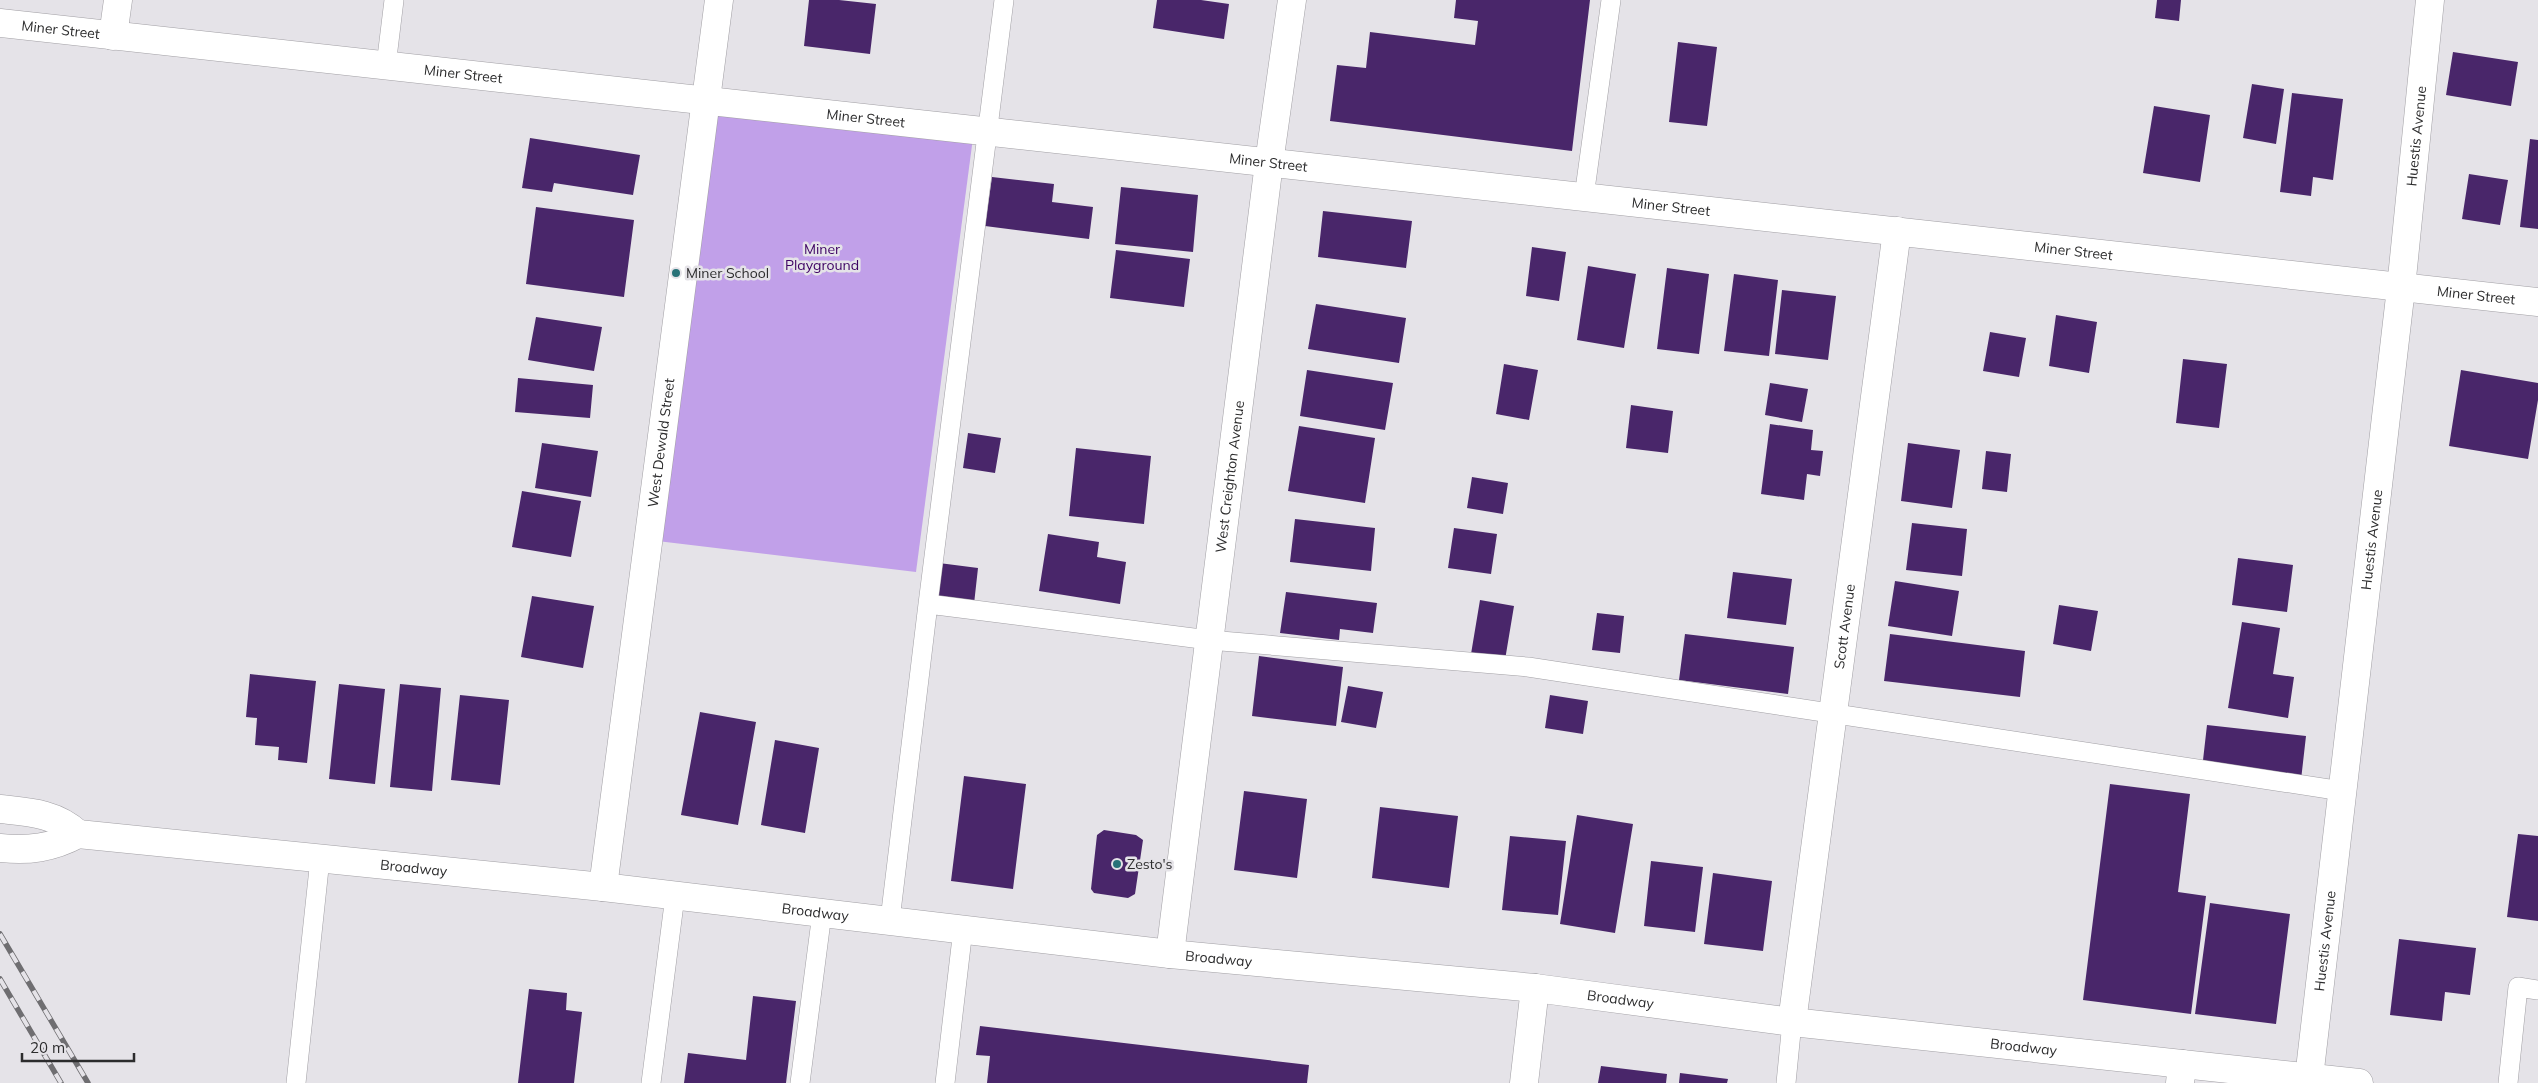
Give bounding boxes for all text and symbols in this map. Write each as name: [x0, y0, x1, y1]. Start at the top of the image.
street label: Miner Street: [21, 16, 101, 43]
street label: Miner Street: [423, 61, 503, 87]
street label: Huestis Avenue: [2402, 85, 2430, 187]
street label: Miner Street: [826, 105, 906, 131]
street label: Miner Street: [1228, 149, 1309, 176]
street label: Miner Street: [1631, 193, 1711, 220]
street label: Miner Street: [2033, 238, 2114, 264]
park label: Miner Playground: [785, 240, 859, 274]
place label: Miner School: [686, 264, 769, 282]
marker: Miner School: [670, 267, 682, 279]
street label: Miner Street: [2436, 282, 2516, 308]
street label: West Dewald Street: [644, 377, 678, 509]
street label: West Creighton Avenue: [1211, 399, 1248, 554]
street label: Huestis Avenue: [2357, 488, 2386, 591]
street label: Scott Avenue: [1830, 583, 1859, 670]
place label: Zesto's: [1127, 855, 1173, 873]
street label: Broadway: [379, 856, 449, 880]
marker: Zesto's: [1111, 858, 1123, 870]
street label: Huestis Avenue: [2310, 890, 2340, 992]
street label: Broadway: [781, 899, 850, 925]
street label: Broadway: [1184, 946, 1253, 971]
street label: Broadway: [1586, 986, 1656, 1013]
scale bar: [22, 1030, 135, 1062]
street label: Broadway: [1989, 1034, 2059, 1060]
text: 20 m: [30, 1038, 65, 1057]

